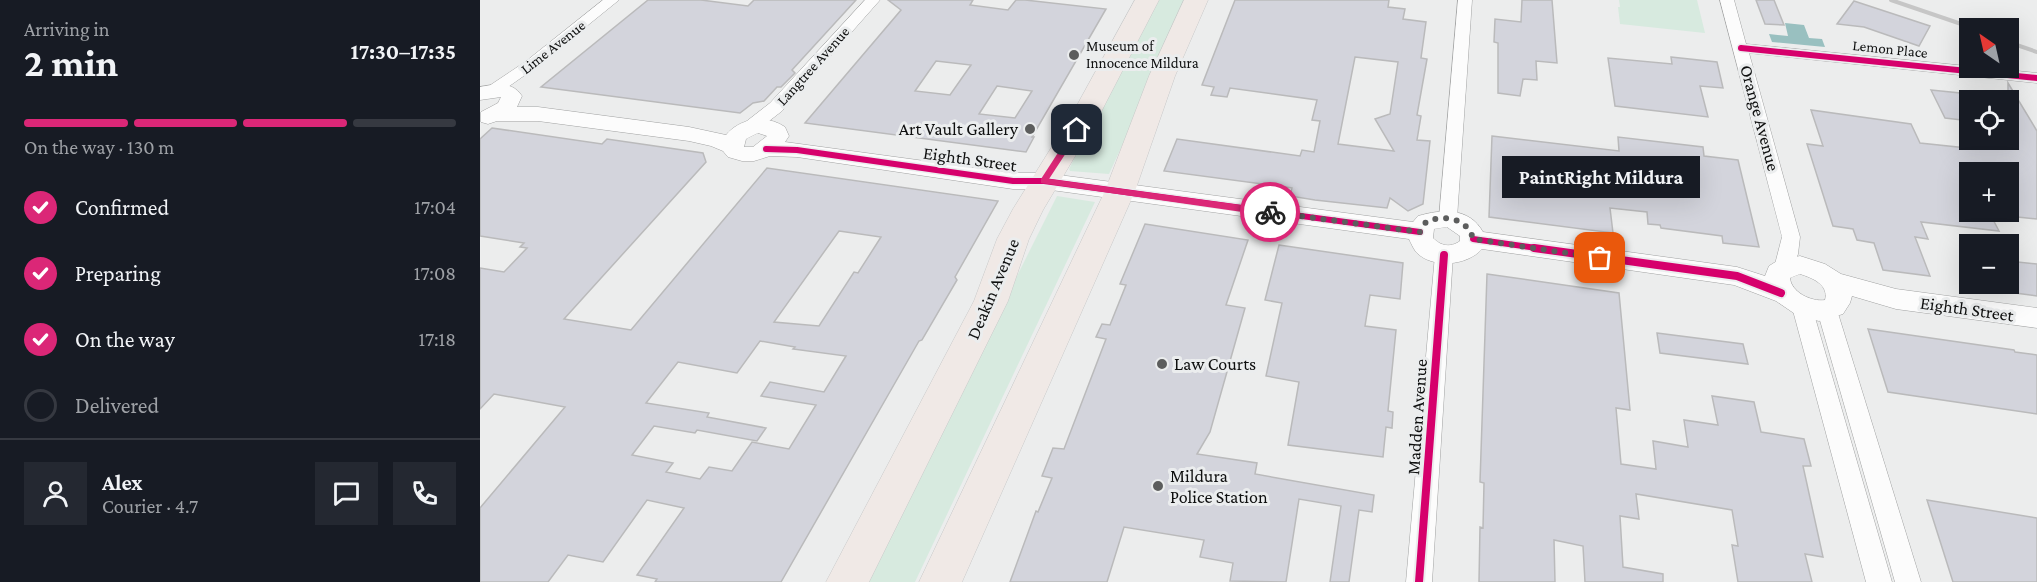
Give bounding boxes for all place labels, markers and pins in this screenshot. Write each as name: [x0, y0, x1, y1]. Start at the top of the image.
place label: Museum of Innocence Mildura: [1086, 38, 1199, 71]
marker: Museum of Innocence Mildura: [1067, 48, 1081, 62]
pin: [1051, 104, 1102, 155]
place label: Art Vault Gallery: [899, 119, 1019, 139]
marker: Art Vault Gallery: [1023, 122, 1037, 136]
callout: PaintRight Mildura: [1501, 156, 1699, 198]
pin: [1574, 232, 1625, 283]
place label: Law Courts: [1174, 354, 1256, 374]
marker: Law Courts: [1155, 357, 1169, 371]
place label: Mildura Police Station: [1170, 466, 1268, 507]
marker: Mildura Police Station: [1151, 479, 1165, 493]

